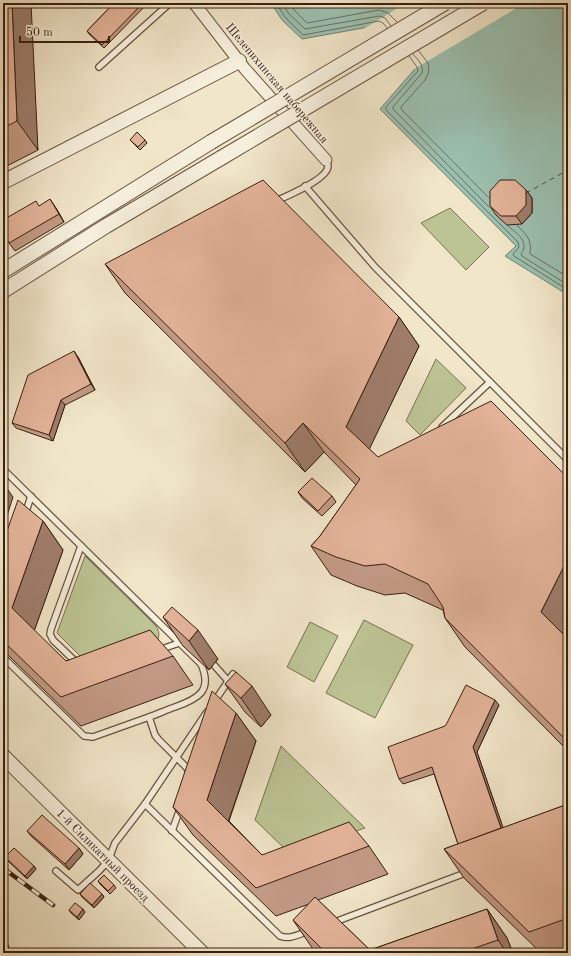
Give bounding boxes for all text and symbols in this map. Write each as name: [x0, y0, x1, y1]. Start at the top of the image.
scale bar: [20, 18, 109, 44]
street label: Шелепихинская набережная: [223, 21, 330, 146]
text: 50 m: [26, 26, 53, 39]
street label: 1-й Силикатный проезд: [54, 807, 151, 904]

